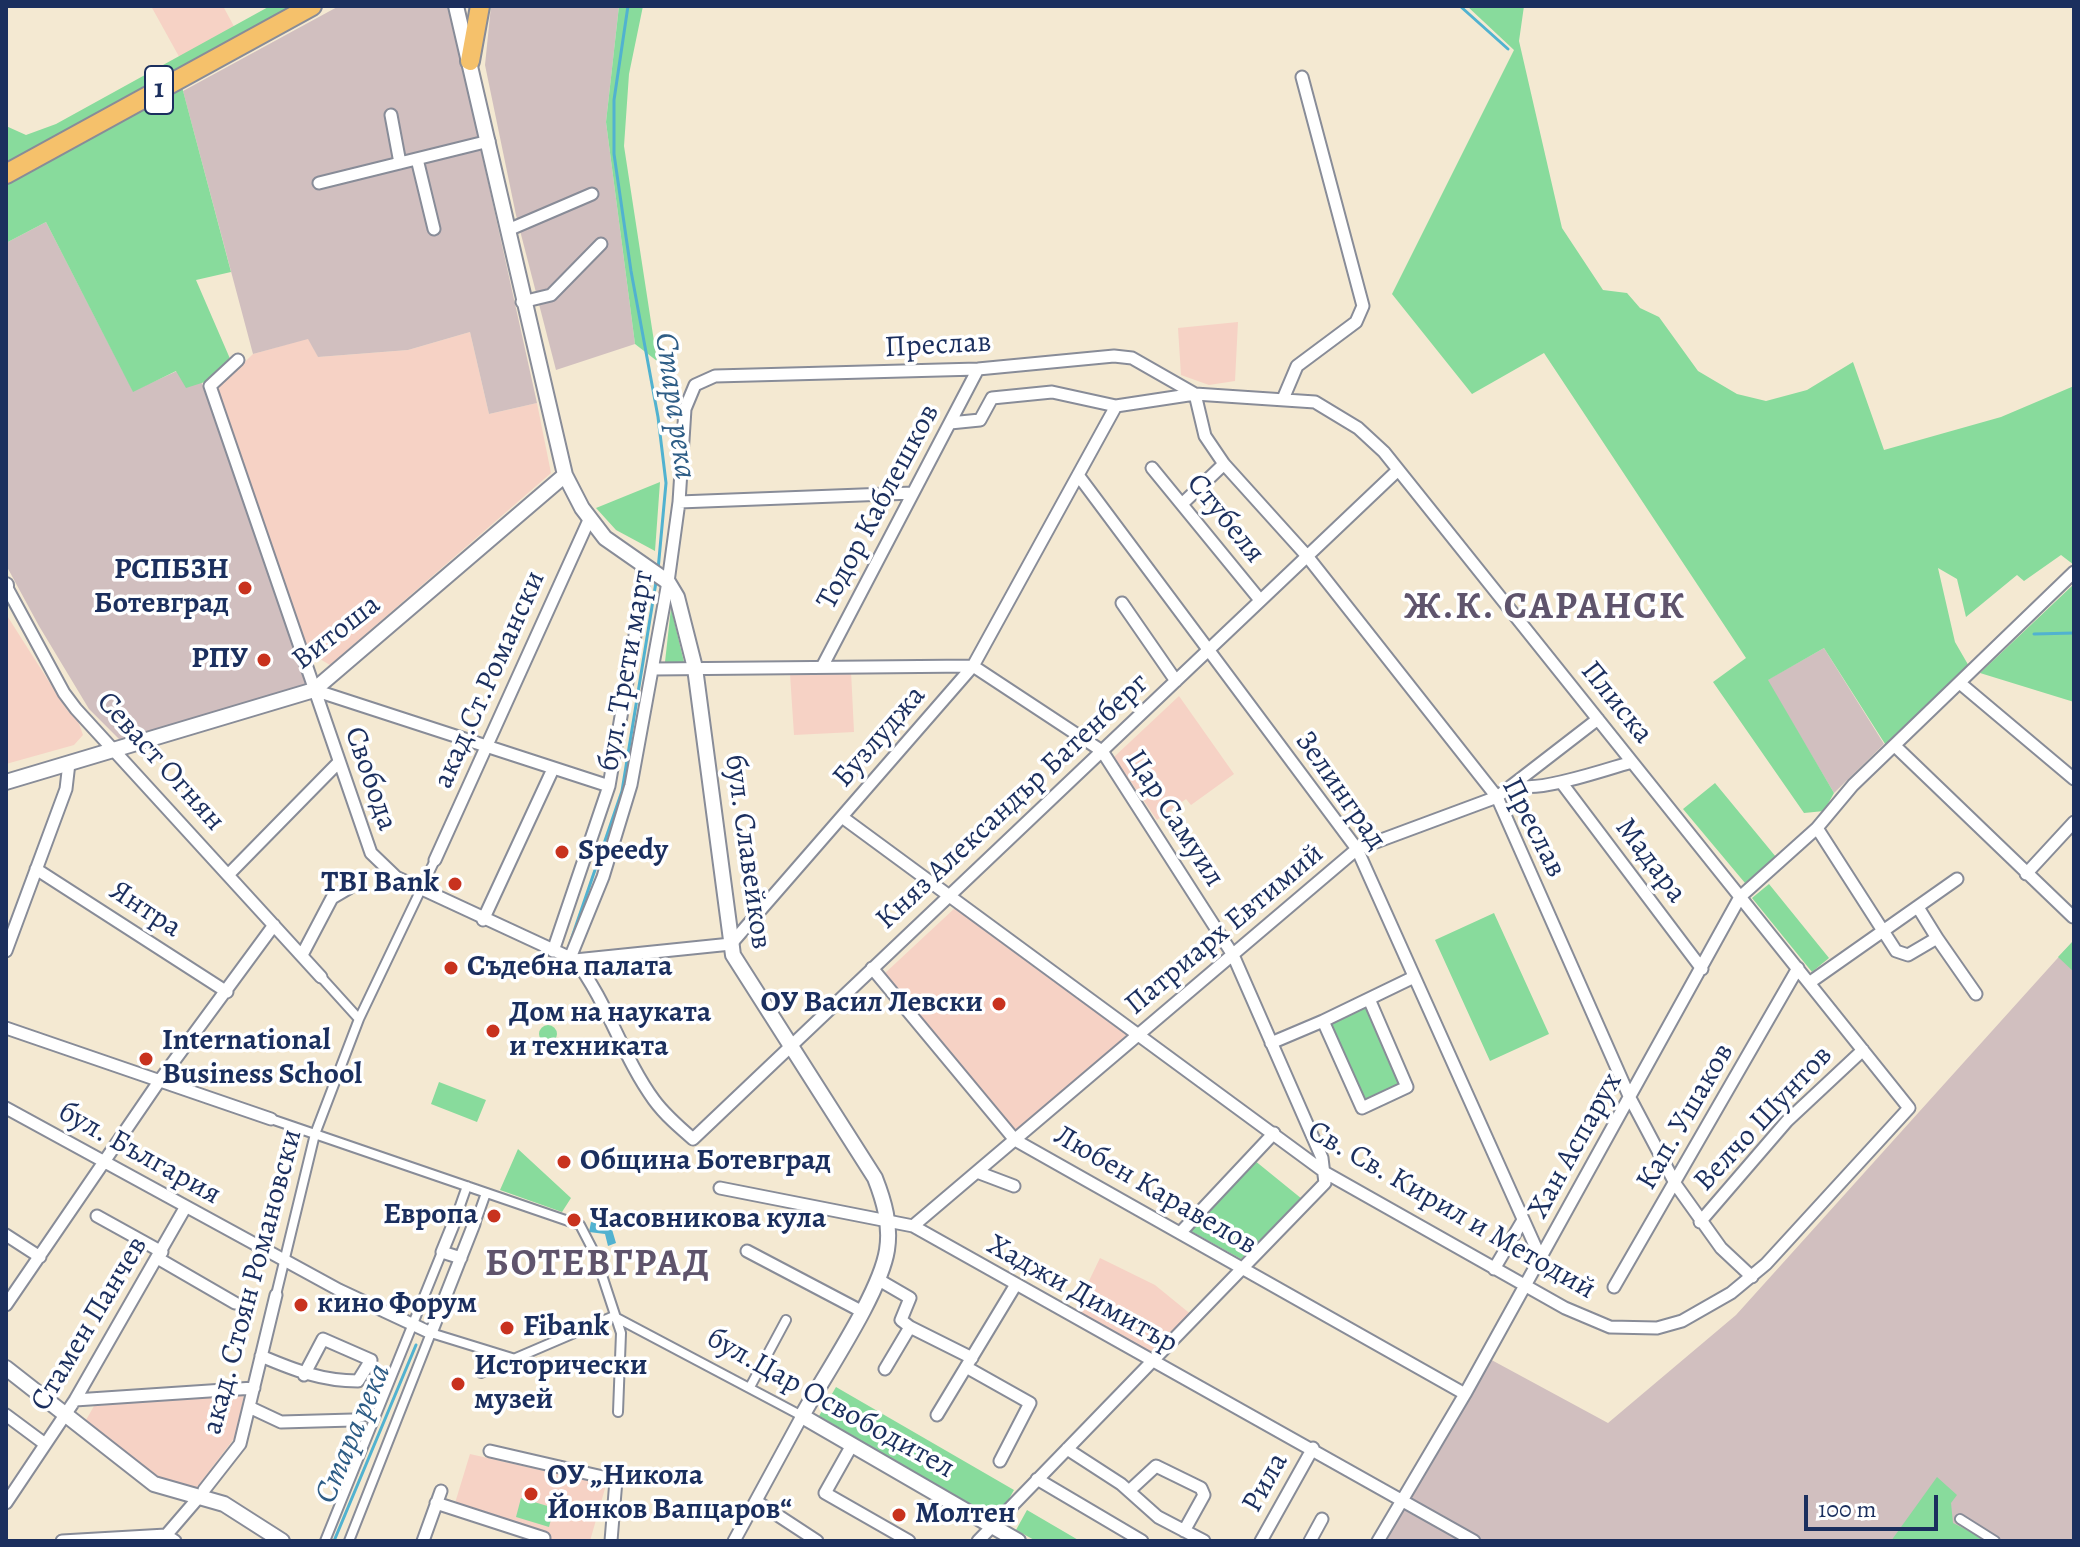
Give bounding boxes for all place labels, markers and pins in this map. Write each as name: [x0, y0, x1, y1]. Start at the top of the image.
place label: РСПБЗН Ботевград: [94, 553, 229, 624]
marker: РСПБЗН Ботевград: [236, 579, 254, 597]
place label: РПУ: [191, 642, 248, 678]
marker: РПУ: [255, 651, 273, 669]
place label: Speedy: [578, 834, 668, 870]
marker: Speedy: [553, 843, 571, 861]
place label: TBI Bank: [321, 866, 439, 902]
marker: TBI Bank: [446, 875, 464, 893]
place label: Съдебна палата: [467, 950, 673, 986]
marker: Съдебна палата: [442, 959, 460, 977]
place label: ОУ Васил Левски: [760, 986, 983, 1022]
marker: ОУ Васил Левски: [990, 995, 1008, 1013]
place label: Дом на науката и техниката: [509, 996, 711, 1066]
marker: Дом на науката и техниката: [484, 1022, 502, 1040]
place label: International Business School: [162, 1024, 362, 1094]
marker: International Business School: [137, 1050, 155, 1068]
place label: Община Ботевград: [580, 1144, 831, 1180]
marker: Община Ботевград: [555, 1153, 573, 1171]
place label: Европа: [383, 1198, 478, 1234]
place label: Часовникова кула: [590, 1202, 826, 1238]
marker: Европа: [485, 1207, 503, 1225]
marker: Часовникова кула: [565, 1211, 583, 1229]
place label: кино Форум: [317, 1287, 477, 1323]
marker: кино Форум: [292, 1296, 310, 1314]
place label: Fibank: [523, 1310, 609, 1346]
marker: Fibank: [498, 1319, 516, 1337]
place label: Исторически музей: [474, 1349, 647, 1420]
marker: Исторически музей: [449, 1375, 467, 1393]
place label: ОУ „Никола Йонков Вапцаров“: [547, 1459, 792, 1530]
marker: ОУ „Никола Йонков Вапцаров“: [522, 1485, 540, 1503]
place label: Молтен: [915, 1497, 1016, 1533]
marker: Молтен: [890, 1506, 908, 1524]

